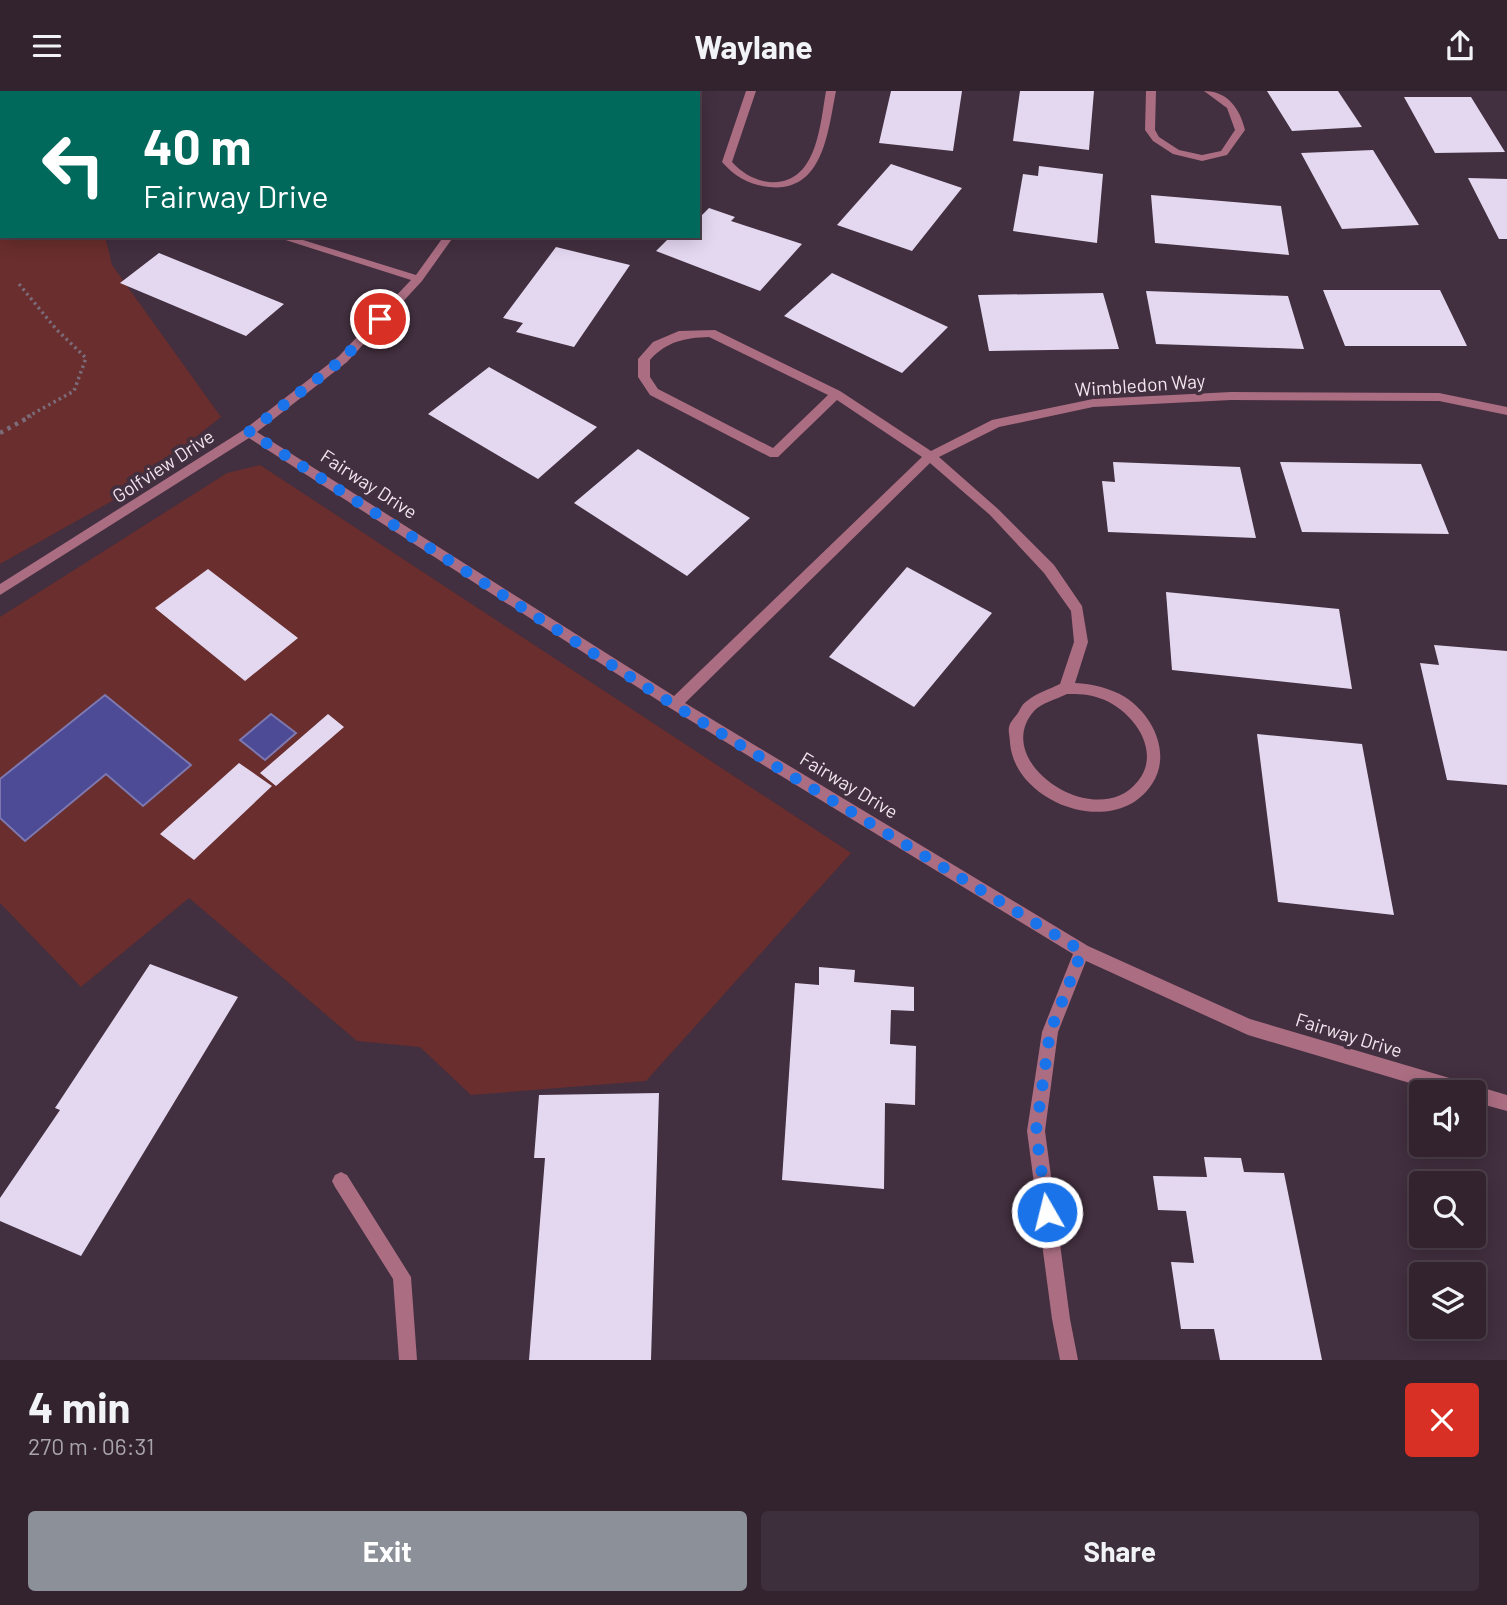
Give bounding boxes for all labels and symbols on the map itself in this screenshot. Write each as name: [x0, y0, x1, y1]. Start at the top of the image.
pin: [350, 289, 410, 349]
street label: Wimbledon Way: [1074, 368, 1206, 401]
street label: Golfview Drive: [108, 424, 218, 507]
street label: Fairway Drive: [317, 444, 422, 523]
street label: Fairway Drive: [796, 746, 902, 823]
street label: Fairway Drive: [1293, 1007, 1405, 1062]
position arrow: [1010, 1175, 1084, 1249]

